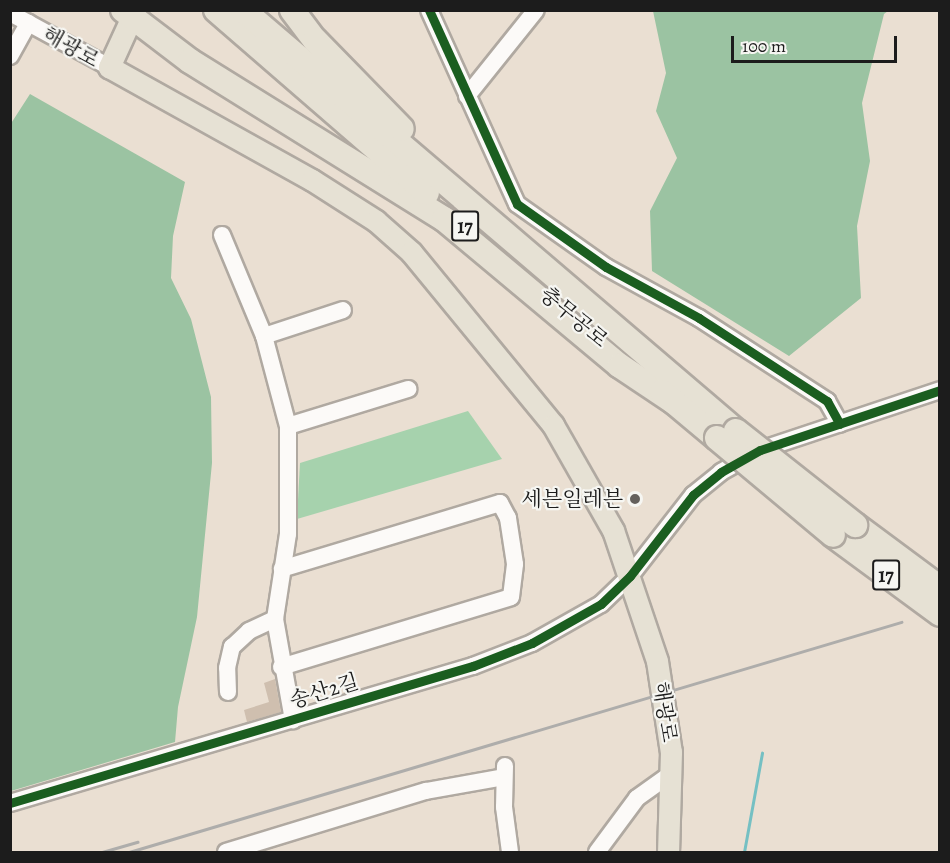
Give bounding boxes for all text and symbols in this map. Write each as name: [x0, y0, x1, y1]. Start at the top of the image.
street label: 해광로: [38, 21, 104, 73]
scale bar: [734, 24, 900, 62]
text: 100 m: [742, 34, 786, 58]
road number: 17: [450, 209, 480, 243]
street label: 충무공로: [535, 281, 613, 353]
place label: 세븐일레븐: [522, 486, 623, 512]
marker: 세븐일레븐: [628, 492, 642, 506]
road number: 17: [871, 558, 901, 592]
street label: 송산2길: [286, 669, 362, 713]
street label: 해광로: [648, 680, 682, 744]

